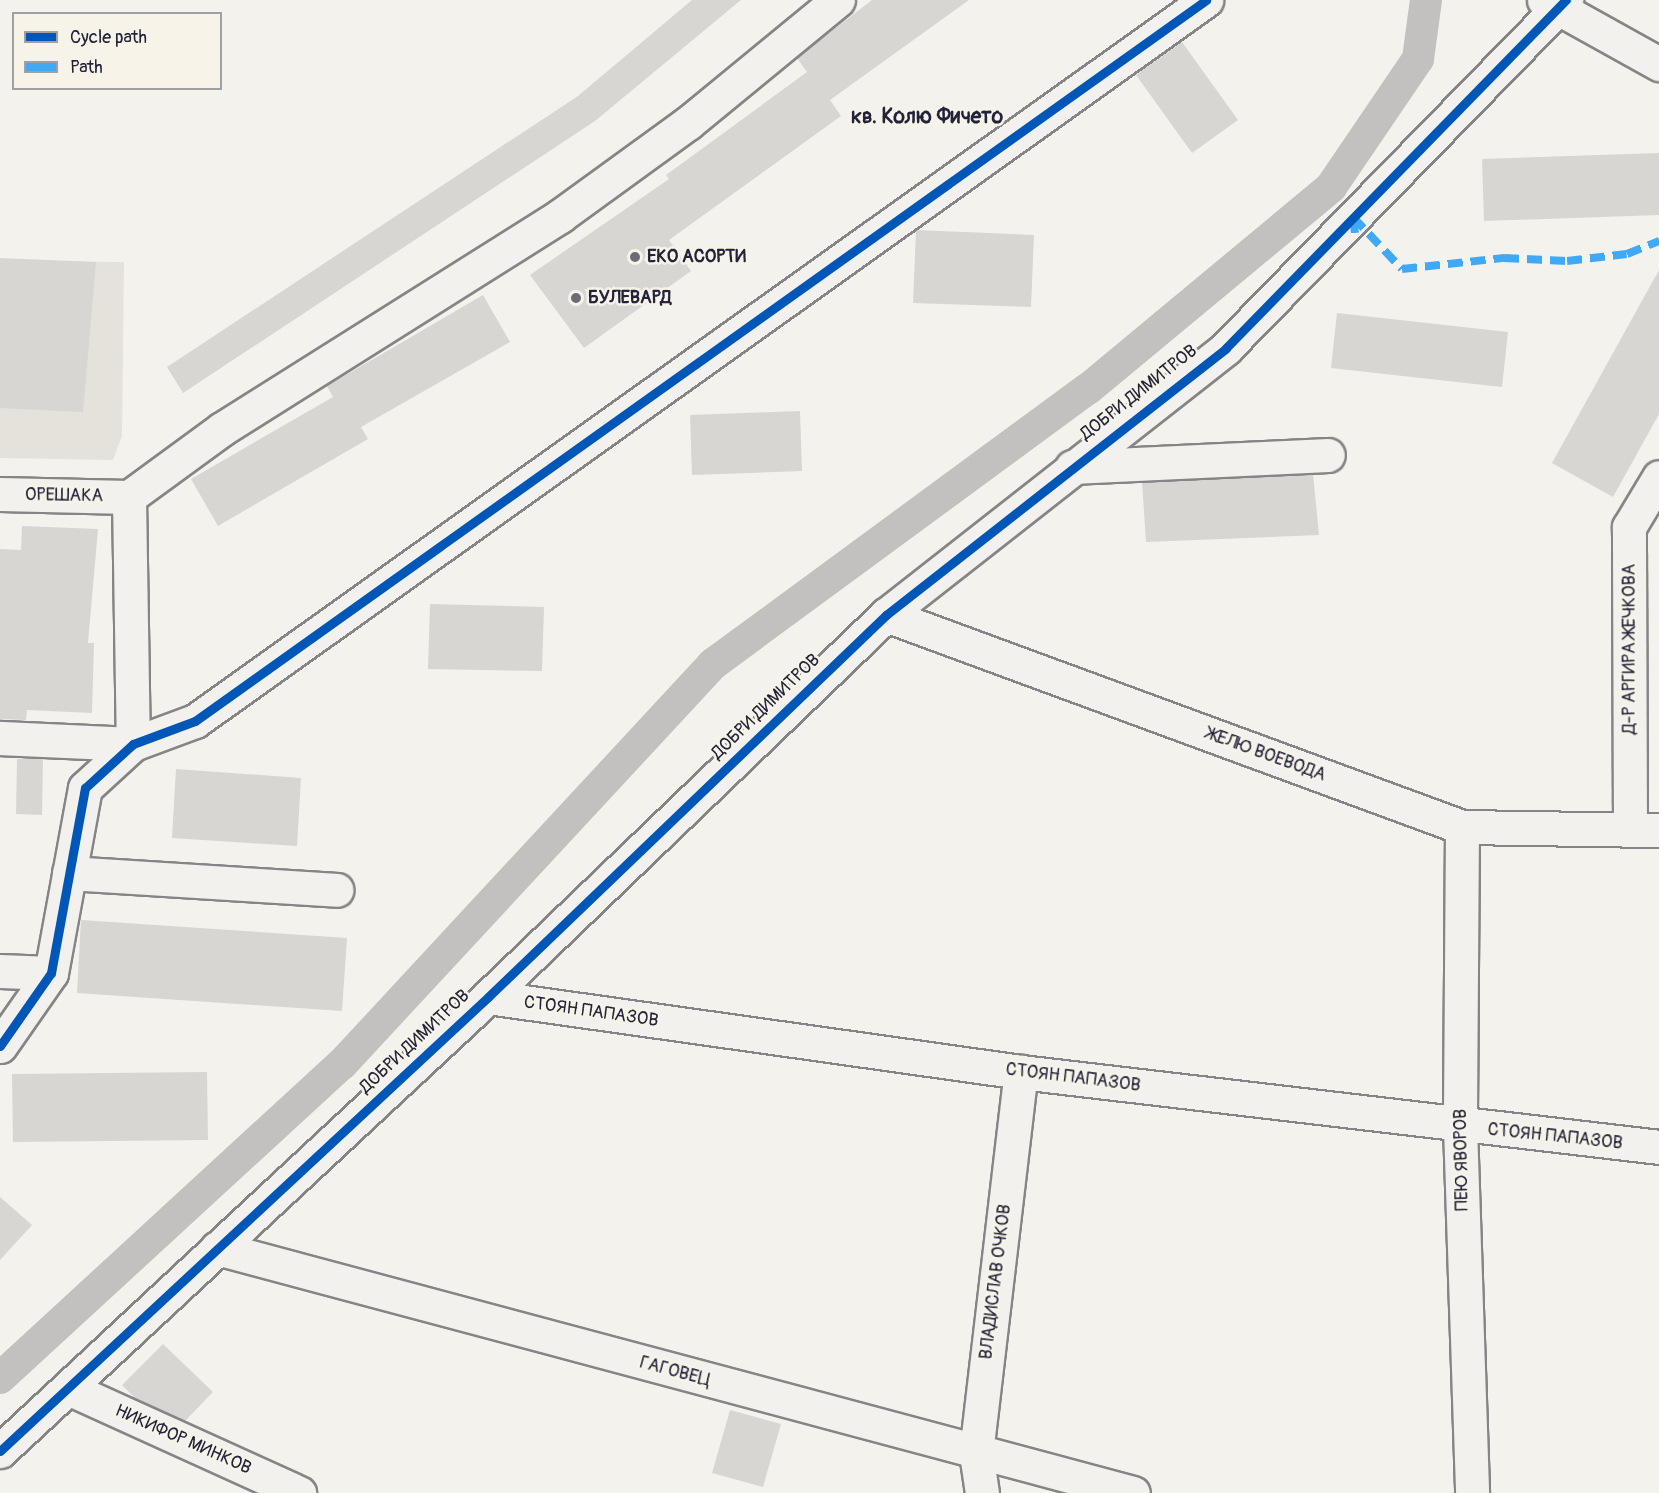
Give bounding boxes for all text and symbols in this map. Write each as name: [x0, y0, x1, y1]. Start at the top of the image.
legend: [12, 12, 222, 90]
text: Cycle path: [70, 26, 147, 49]
text: Path: [70, 56, 103, 79]
district label: кв. Колю Фичето: [851, 104, 1003, 130]
place label: ЕКО АСОРТИ: [647, 246, 746, 268]
marker: ЕКО АСОРТИ: [628, 250, 642, 264]
place label: БУЛЕВАРД: [588, 287, 671, 309]
marker: БУЛЕВАРД: [569, 291, 583, 305]
street label: ДОБРИ ДИМИТРОВ: [1076, 341, 1202, 445]
street label: ОРЕШАКА: [25, 485, 103, 507]
street label: Д-Р АРГИРА ЖЕЧКОВА: [1619, 564, 1641, 734]
street label: ДОБРИ ДИМИТРОВ: [707, 650, 825, 764]
street label: ЖЕЛЮ ВОЕВОДА: [1203, 723, 1329, 787]
street label: ДОБРИ ДИМИТРОВ: [355, 985, 475, 1099]
street label: СТОЯН ПАПАЗОВ: [522, 992, 660, 1032]
street label: СТОЯН ПАПАЗОВ: [1004, 1059, 1142, 1097]
street label: ПЕЮ ЯВОРОВ: [1450, 1109, 1474, 1211]
street label: СТОЯН ПАПАЗОВ: [1486, 1119, 1624, 1155]
street label: ВЛАДИСЛАВ ОЧКОВ: [976, 1203, 1016, 1361]
street label: ГАГОВЕЦ: [637, 1352, 713, 1392]
street label: НИКИФОР МИНКОВ: [112, 1400, 254, 1480]

